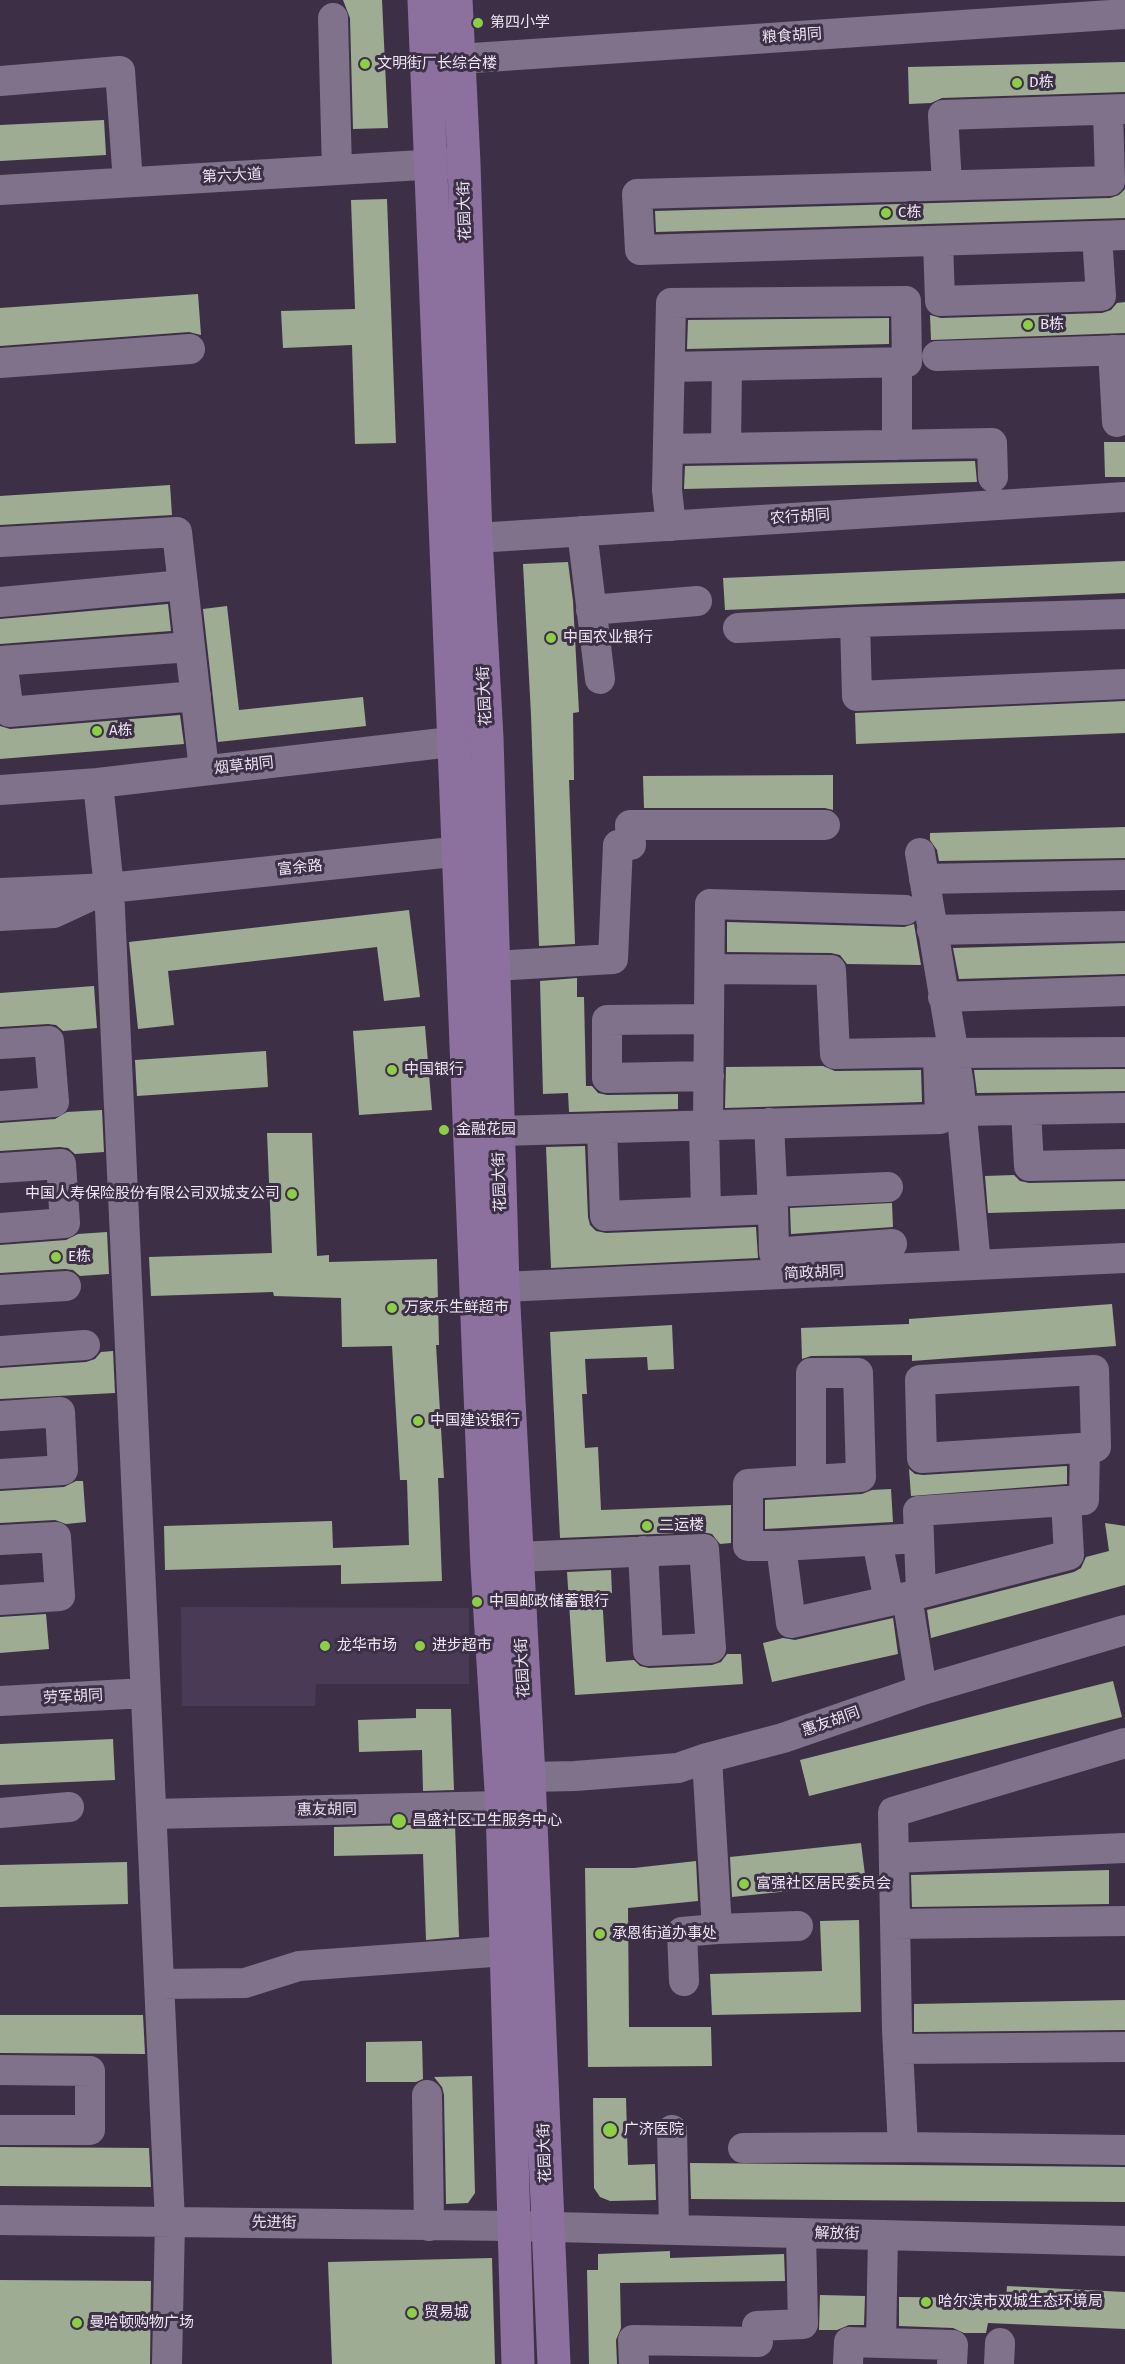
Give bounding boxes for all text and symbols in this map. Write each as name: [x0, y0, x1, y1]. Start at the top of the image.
place label: 第四小学: [490, 14, 550, 32]
marker: 第四小学: [471, 16, 485, 30]
street label: 粮食胡同: [761, 25, 823, 47]
place label: 文明街厂长综合楼: [377, 55, 497, 73]
marker: 文明街厂长综合楼: [358, 57, 372, 71]
place label: D栋: [1029, 74, 1054, 92]
marker: D栋: [1010, 76, 1024, 90]
street label: 第六大道: [202, 165, 262, 187]
street label: 花园大街: [455, 181, 475, 241]
place label: C栋: [898, 204, 921, 222]
marker: C栋: [879, 206, 893, 220]
place label: B栋: [1040, 316, 1064, 334]
marker: B栋: [1021, 318, 1035, 332]
street label: 农行胡同: [769, 506, 831, 528]
place label: 中国农业银行: [563, 629, 653, 647]
marker: 中国农业银行: [544, 631, 558, 645]
street label: 花园大街: [474, 666, 496, 726]
place label: A栋: [109, 722, 133, 740]
marker: A栋: [90, 724, 104, 738]
street label: 烟草胡同: [213, 754, 275, 778]
street label: 富余路: [277, 857, 323, 879]
place label: 中国银行: [404, 1061, 464, 1079]
marker: 中国银行: [385, 1063, 399, 1077]
place label: 金融花园: [456, 1121, 516, 1139]
marker: 金融花园: [437, 1123, 451, 1137]
street label: 花园大街: [490, 1152, 510, 1212]
place label: 中国人寿保险股份有限公司双城支公司: [25, 1185, 280, 1203]
marker: 中国人寿保险股份有限公司双城支公司: [285, 1187, 299, 1201]
place label: E栋: [68, 1248, 91, 1266]
marker: E栋: [49, 1250, 63, 1264]
street label: 简政胡同: [784, 1262, 844, 1284]
place label: 万家乐生鲜超市: [404, 1299, 509, 1317]
marker: 万家乐生鲜超市: [385, 1301, 399, 1315]
place label: 中国建设银行: [430, 1412, 520, 1430]
marker: 中国建设银行: [411, 1414, 425, 1428]
place label: 二运楼: [659, 1517, 704, 1535]
marker: 二运楼: [640, 1519, 654, 1533]
place label: 中国邮政储蓄银行: [489, 1593, 609, 1611]
marker: 中国邮政储蓄银行: [470, 1595, 484, 1609]
place label: 龙华市场: [337, 1637, 397, 1655]
place label: 进步超市: [432, 1637, 492, 1655]
street label: 花园大街: [512, 1638, 534, 1698]
marker: 龙华市场: [318, 1639, 332, 1653]
marker: 进步超市: [413, 1639, 427, 1653]
street label: 劳军胡同: [43, 1686, 103, 1708]
street label: 惠友胡同: [800, 1704, 862, 1740]
street label: 惠友胡同: [297, 1800, 357, 1820]
marker: 昌盛社区卫生服务中心: [390, 1812, 408, 1830]
place label: 昌盛社区卫生服务中心: [412, 1812, 562, 1830]
place label: 富强社区居民委员会: [756, 1875, 891, 1893]
marker: 富强社区居民委员会: [737, 1877, 751, 1891]
place label: 承恩街道办事处: [612, 1925, 717, 1943]
marker: 承恩街道办事处: [593, 1927, 607, 1941]
marker: 广济医院: [601, 2121, 619, 2139]
place label: 广济医院: [624, 2121, 684, 2139]
street label: 花园大街: [535, 2123, 555, 2183]
street label: 先进街: [251, 2214, 297, 2232]
street label: 解放街: [814, 2225, 860, 2243]
place label: 哈尔滨市双城生态环境局: [938, 2293, 1103, 2311]
marker: 哈尔滨市双城生态环境局: [919, 2295, 933, 2309]
place label: 贸易城: [424, 2304, 469, 2322]
marker: 贸易城: [405, 2306, 419, 2320]
place label: 曼哈顿购物广场: [89, 2314, 194, 2332]
marker: 曼哈顿购物广场: [70, 2316, 84, 2330]

